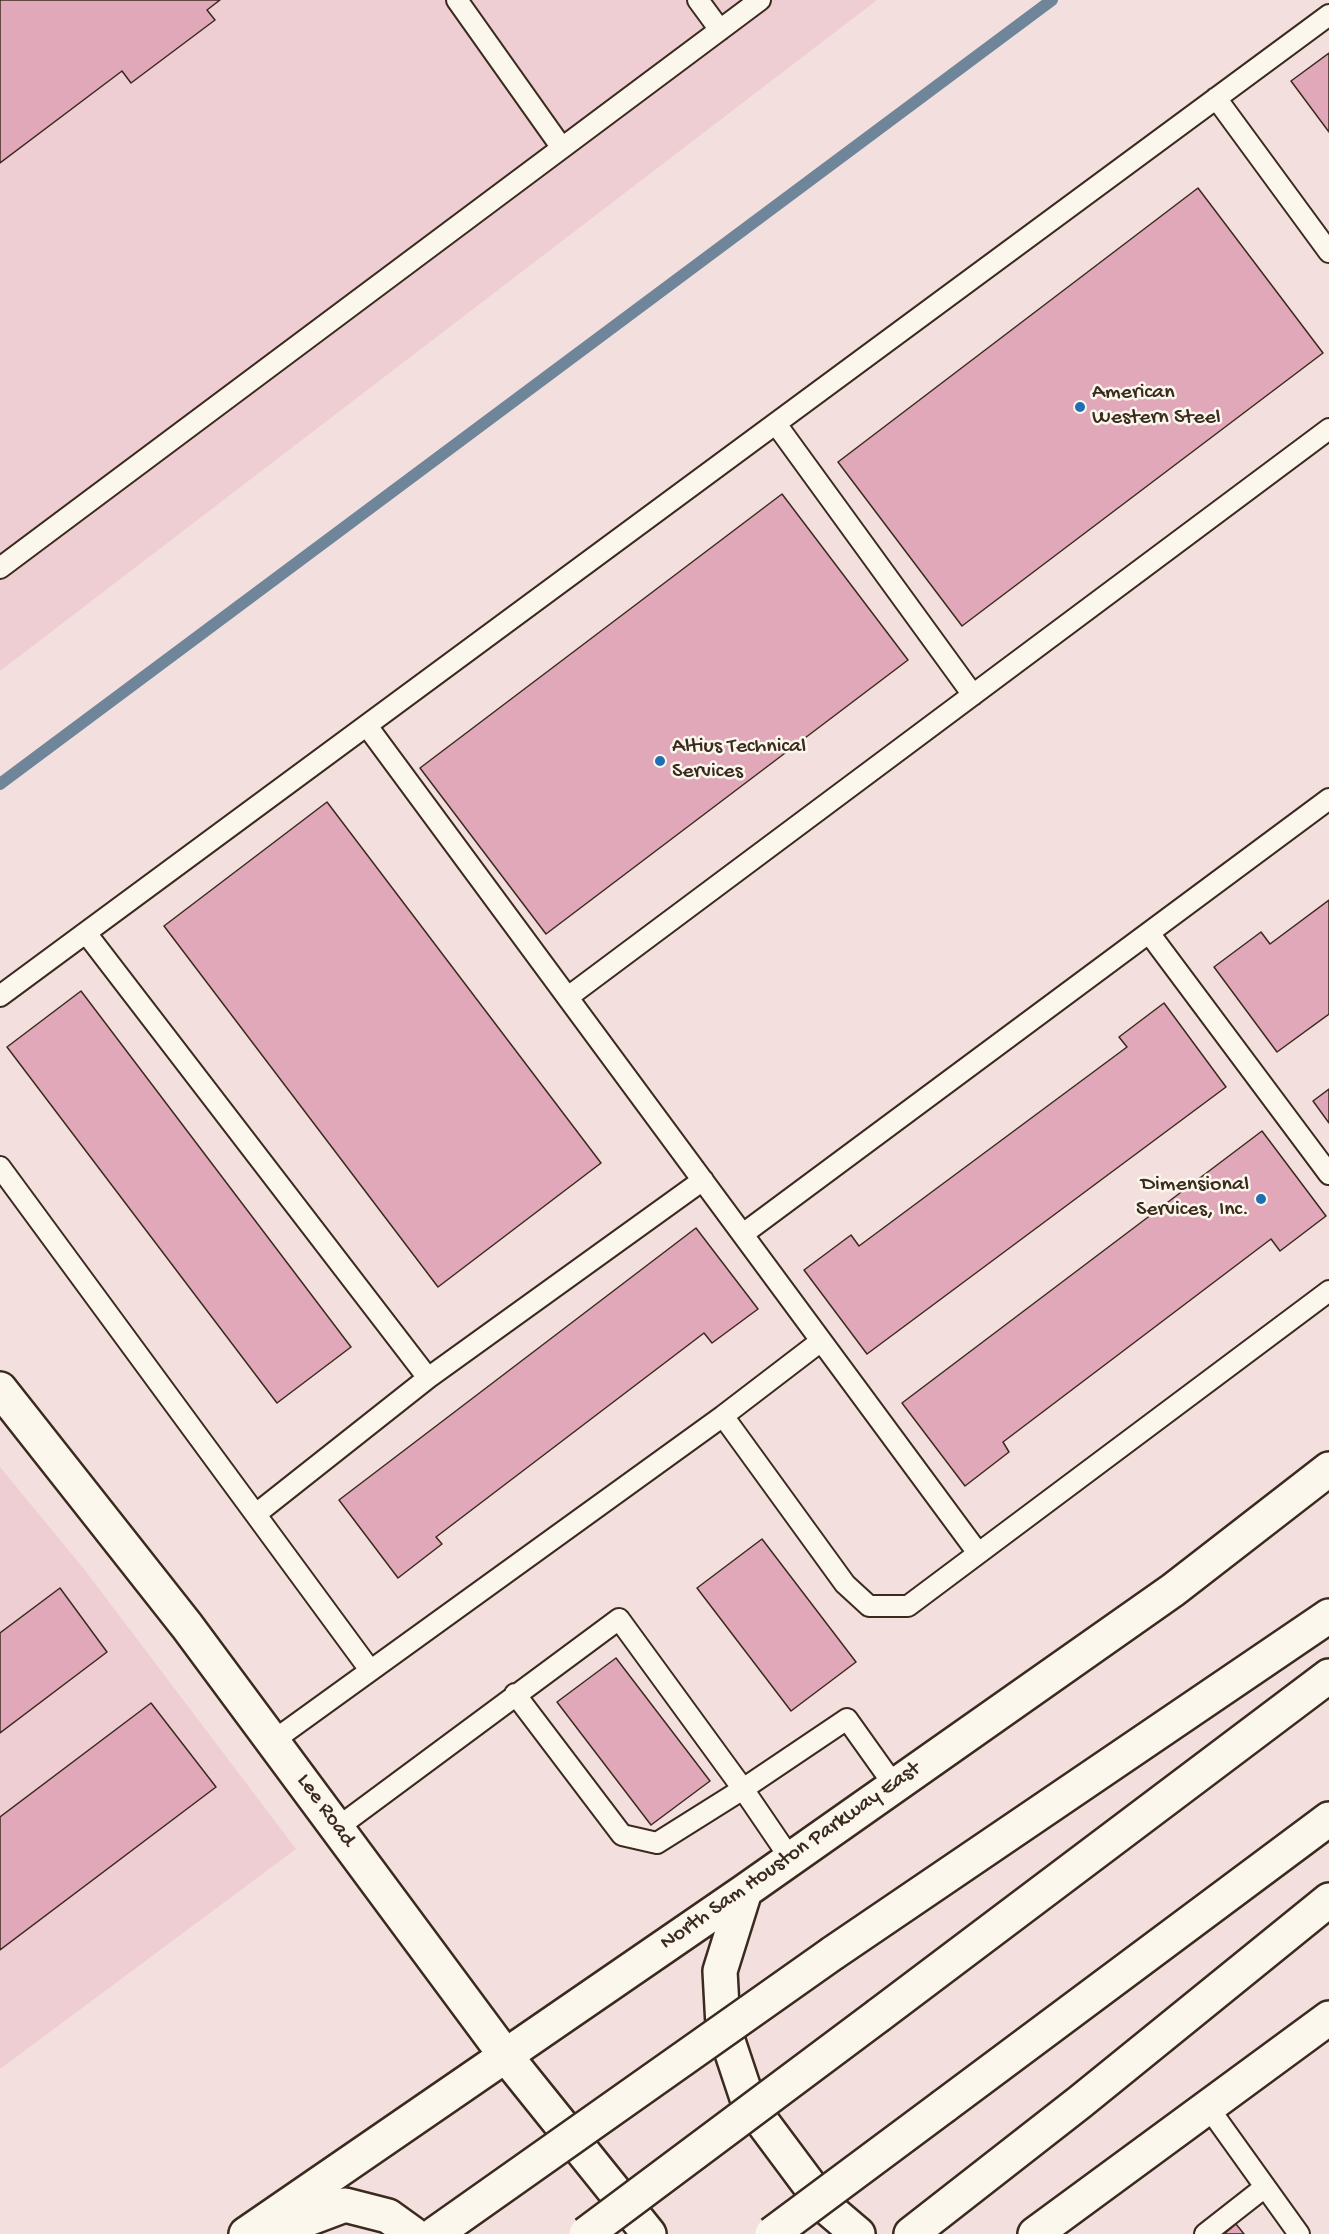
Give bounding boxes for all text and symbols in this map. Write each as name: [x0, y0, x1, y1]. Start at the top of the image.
place label: American Western Steel: [1092, 381, 1221, 433]
marker: American Western Steel: [1073, 400, 1087, 414]
place label: Altius Technical Services: [672, 735, 806, 786]
marker: Altius Technical Services: [653, 754, 667, 768]
place label: Dimensional Services, Inc.: [1136, 1173, 1249, 1224]
marker: Dimensional Services, Inc.: [1254, 1192, 1268, 1206]
street label: North Sam Houston Parkway East: [656, 1757, 926, 1957]
street label: Lee Road: [290, 1769, 360, 1853]

